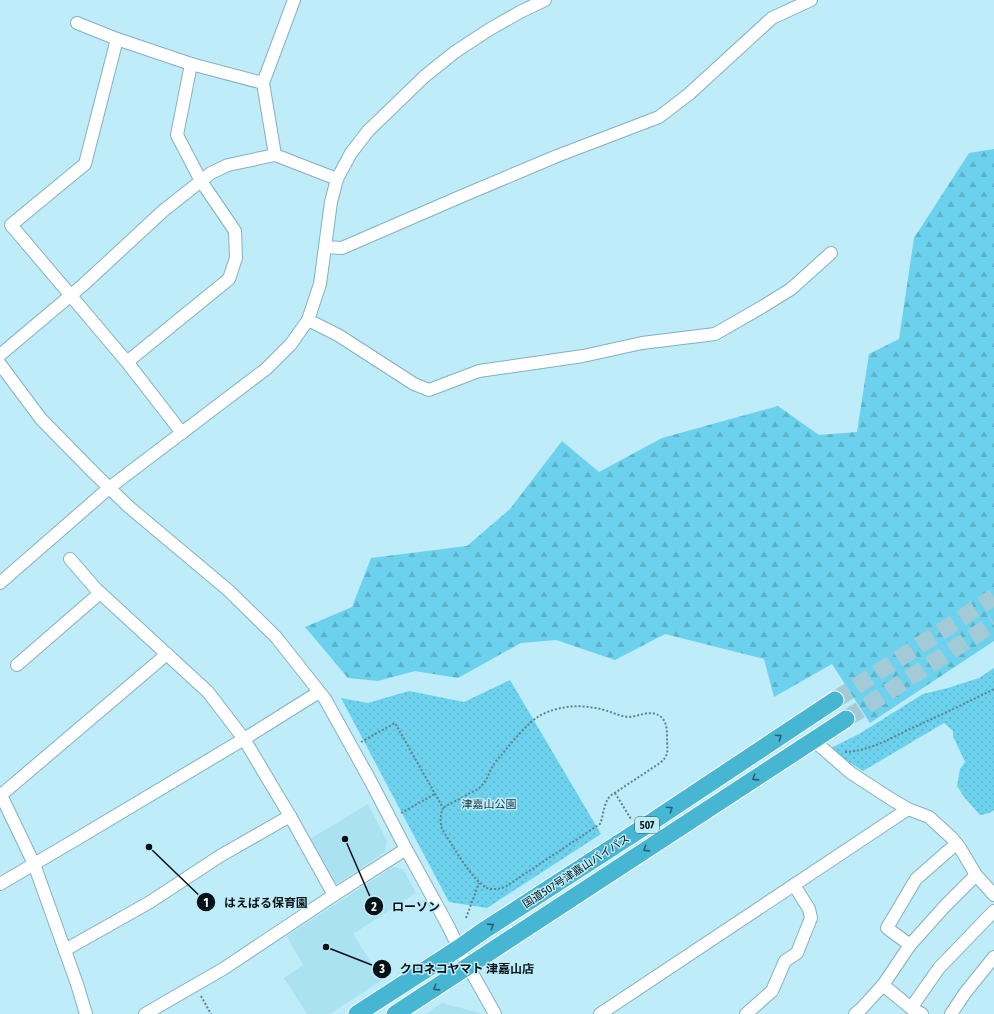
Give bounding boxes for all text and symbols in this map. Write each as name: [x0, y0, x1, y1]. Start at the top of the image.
one-way arrow: [775, 734, 782, 742]
one-way arrow: [752, 773, 759, 781]
park label: 津嘉山公園: [462, 798, 517, 811]
one-way arrow: [666, 807, 673, 814]
road number: 507: [635, 817, 659, 833]
street label: 国道507号津嘉山バイパス: [520, 832, 632, 911]
one-way arrow: [643, 845, 650, 852]
callout: はえばる保育園: [196, 890, 316, 914]
callout: ローソン: [364, 894, 448, 918]
text: 1: [203, 896, 209, 910]
text: はえばる保育園: [224, 896, 308, 910]
text: 2: [370, 900, 377, 914]
text: ローソン: [392, 900, 440, 914]
one-way arrow: [487, 923, 494, 931]
callout: クロネコヤマト 津嘉山店: [372, 957, 542, 981]
text: 3: [378, 962, 385, 976]
text: クロネコヤマト 津嘉山店: [400, 962, 534, 976]
one-way arrow: [433, 983, 440, 991]

